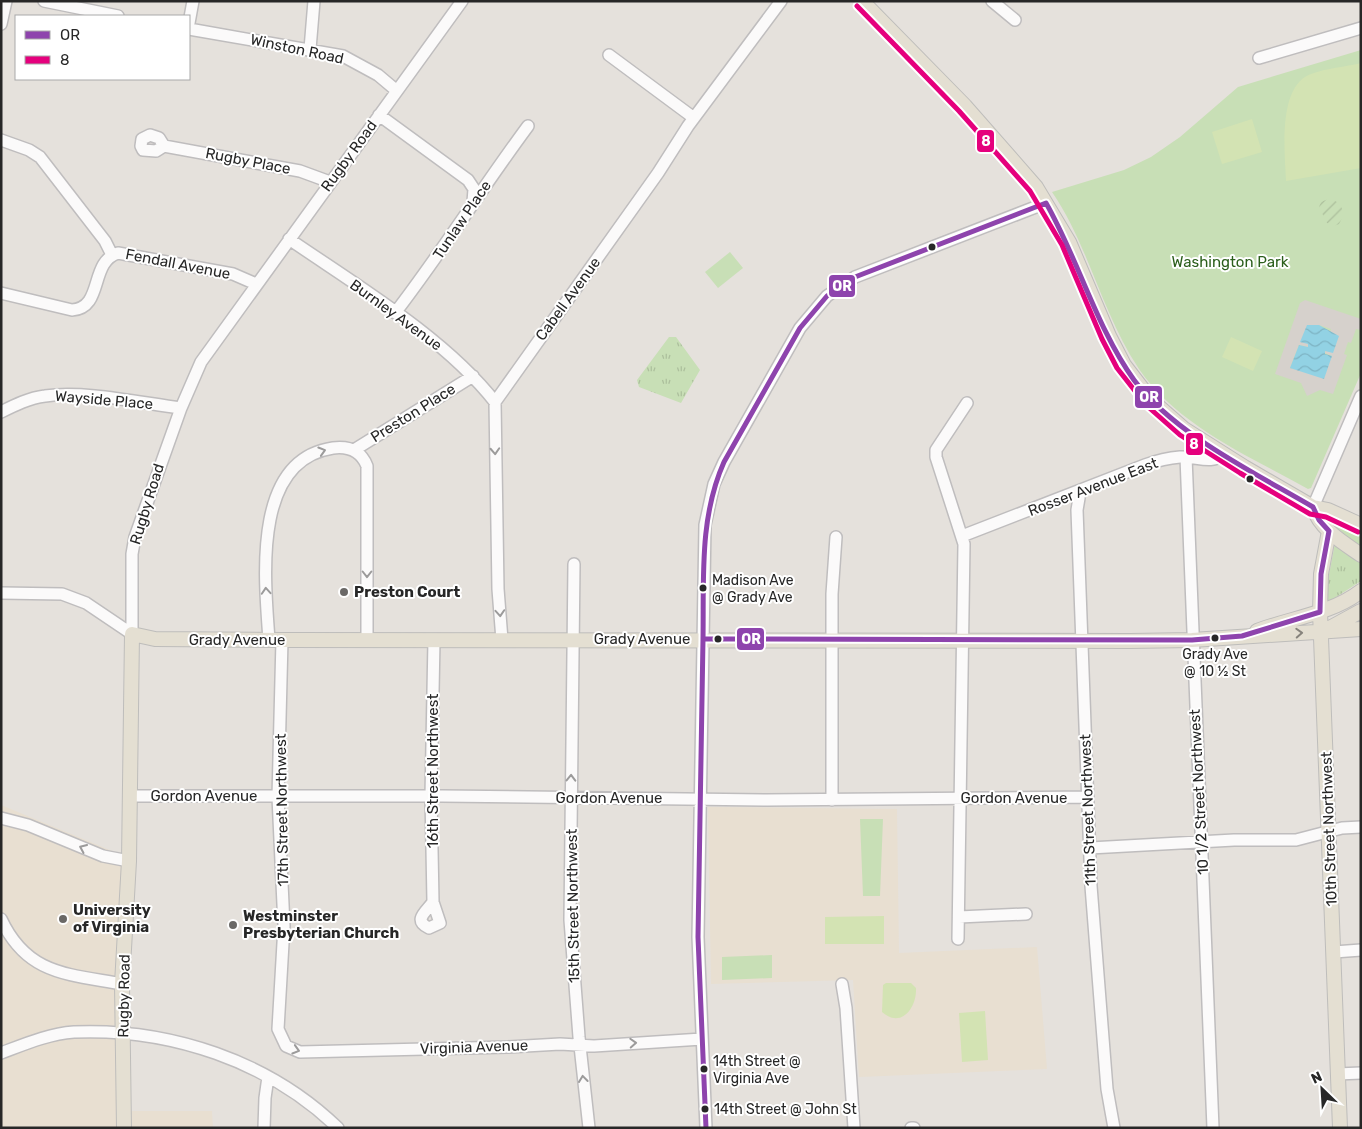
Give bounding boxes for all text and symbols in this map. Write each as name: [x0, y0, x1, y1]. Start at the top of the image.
legend: [15, 15, 190, 80]
text: OR: [60, 26, 80, 44]
street label: Winston Road: [249, 30, 345, 68]
text: 8: [60, 51, 70, 69]
street label: Rugby Road: [317, 117, 381, 195]
line badge: 8: [976, 129, 995, 153]
text: 8: [981, 133, 991, 150]
street label: Rugby Place: [204, 144, 292, 178]
street label: Tunlaw Place: [429, 177, 495, 263]
unlabelled marker: [927, 242, 937, 252]
street label: Fendall Avenue: [124, 245, 232, 283]
park label: Washington Park: [1172, 253, 1289, 271]
street label: Cabell Avenue: [532, 254, 604, 344]
line badge: OR: [828, 274, 856, 298]
street label: Burnley Avenue: [346, 276, 446, 354]
text: OR: [832, 278, 852, 295]
street label: Preston Place: [367, 380, 459, 446]
line badge: OR: [1134, 385, 1163, 409]
street label: Wayside Place: [54, 387, 154, 413]
text: OR: [1139, 389, 1159, 406]
line badge: 8: [1185, 432, 1204, 456]
text: 8: [1189, 436, 1199, 453]
one-way arrow: [317, 446, 325, 456]
one-way arrow: [490, 447, 501, 455]
street label: Rosser Avenue East: [1025, 454, 1161, 520]
street label: Rugby Road: [126, 461, 168, 547]
unlabelled marker: [1245, 474, 1255, 484]
one-way arrow: [362, 570, 372, 578]
place label: Madison Ave @ Grady Ave: [712, 572, 794, 606]
place label: Preston Court: [354, 583, 460, 601]
marker: Madison Ave @ Grady Ave: [698, 583, 708, 593]
marker: Preston Court: [338, 586, 350, 598]
one-way arrow: [260, 587, 271, 595]
one-way arrow: [495, 609, 506, 617]
line badge: OR: [736, 627, 765, 651]
one-way arrow: [1295, 628, 1303, 639]
street label: Grady Avenue: [594, 630, 690, 648]
street label: Grady Avenue: [189, 631, 285, 649]
text: OR: [741, 631, 761, 648]
marker: Grady Ave @ 10 ½ St: [1210, 633, 1220, 643]
unlabelled marker: [713, 634, 723, 644]
place label: Grady Ave @ 10 ½ St: [1182, 646, 1248, 680]
street label: 16th Street Northwest: [424, 694, 442, 848]
street label: 10 1/2 Street Northwest: [1186, 709, 1212, 875]
street label: 17th Street Northwest: [272, 733, 292, 887]
street label: 11th Street Northwest: [1076, 734, 1100, 886]
street label: 10th Street Northwest: [1317, 751, 1341, 907]
one-way arrow: [566, 773, 576, 781]
street label: Gordon Avenue: [151, 787, 257, 805]
street label: Gordon Avenue: [556, 789, 662, 807]
street label: Gordon Avenue: [961, 789, 1067, 807]
street label: 15th Street Northwest: [563, 829, 583, 983]
one-way arrow: [79, 844, 88, 854]
place label: University of Virginia: [73, 901, 151, 936]
place label: Westminster Presbyterian Church: [243, 907, 399, 942]
marker: University of Virginia: [57, 913, 69, 925]
marker: Westminster Presbyterian Church: [227, 919, 239, 931]
street label: Rugby Road: [114, 954, 134, 1038]
street label: Virginia Avenue: [420, 1036, 528, 1058]
one-way arrow: [629, 1038, 637, 1049]
one-way arrow: [291, 1044, 300, 1054]
place label: 14th Street @ Virginia Ave: [713, 1053, 801, 1087]
marker: 14th Street @ Virginia Ave: [699, 1064, 709, 1074]
north arrow: [1297, 1064, 1347, 1114]
text: N: [1309, 1068, 1325, 1088]
one-way arrow: [578, 1075, 589, 1083]
place label: 14th Street @ John St: [714, 1101, 857, 1118]
marker: 14th Street @ John St: [700, 1104, 710, 1114]

